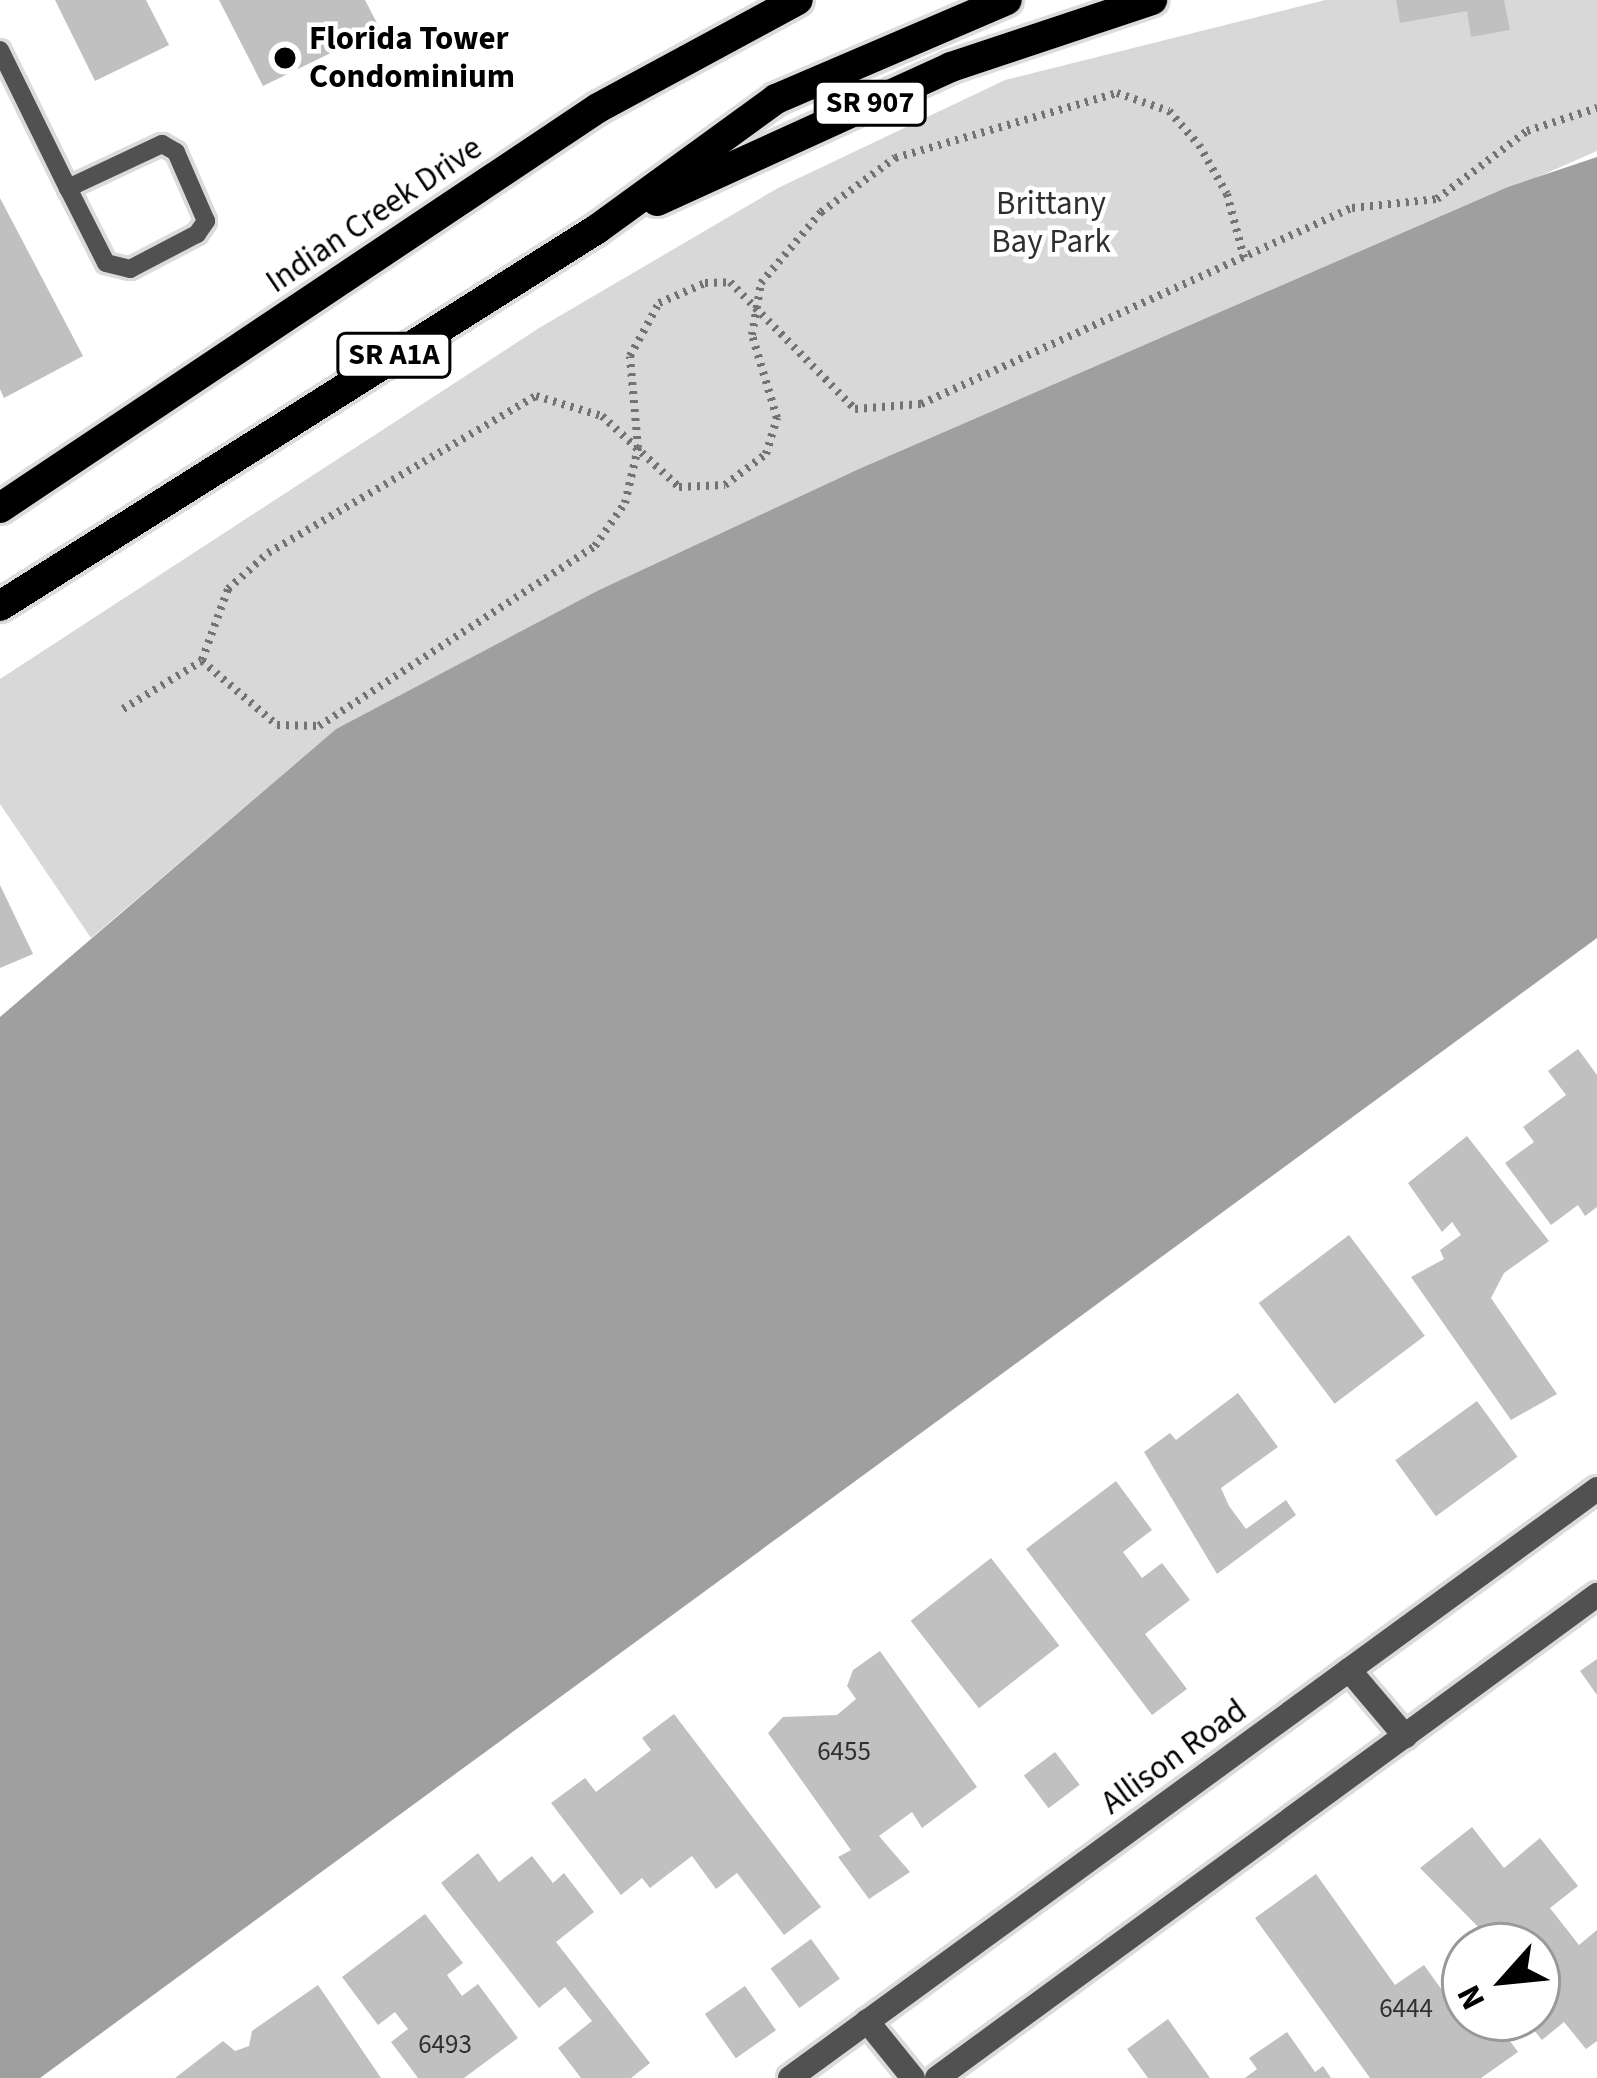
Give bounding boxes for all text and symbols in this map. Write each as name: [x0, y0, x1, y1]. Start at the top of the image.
place label: Florida Tower Condominium: [309, 19, 515, 97]
marker: Florida Tower Condominium: [272, 45, 298, 71]
road number: SR 907: [813, 79, 927, 127]
street label: Indian Creek Drive: [259, 128, 489, 302]
park label: Brittany Bay Park: [991, 184, 1111, 262]
road number: SR A1A: [334, 331, 454, 379]
street label: Allison Road: [1094, 1691, 1254, 1823]
house number: 6455: [817, 1736, 871, 1768]
north arrow: [1441, 1922, 1561, 2042]
text: N: [1445, 1977, 1497, 2018]
house number: 6444: [1379, 1993, 1433, 2025]
house number: 6493: [418, 2029, 472, 2061]

